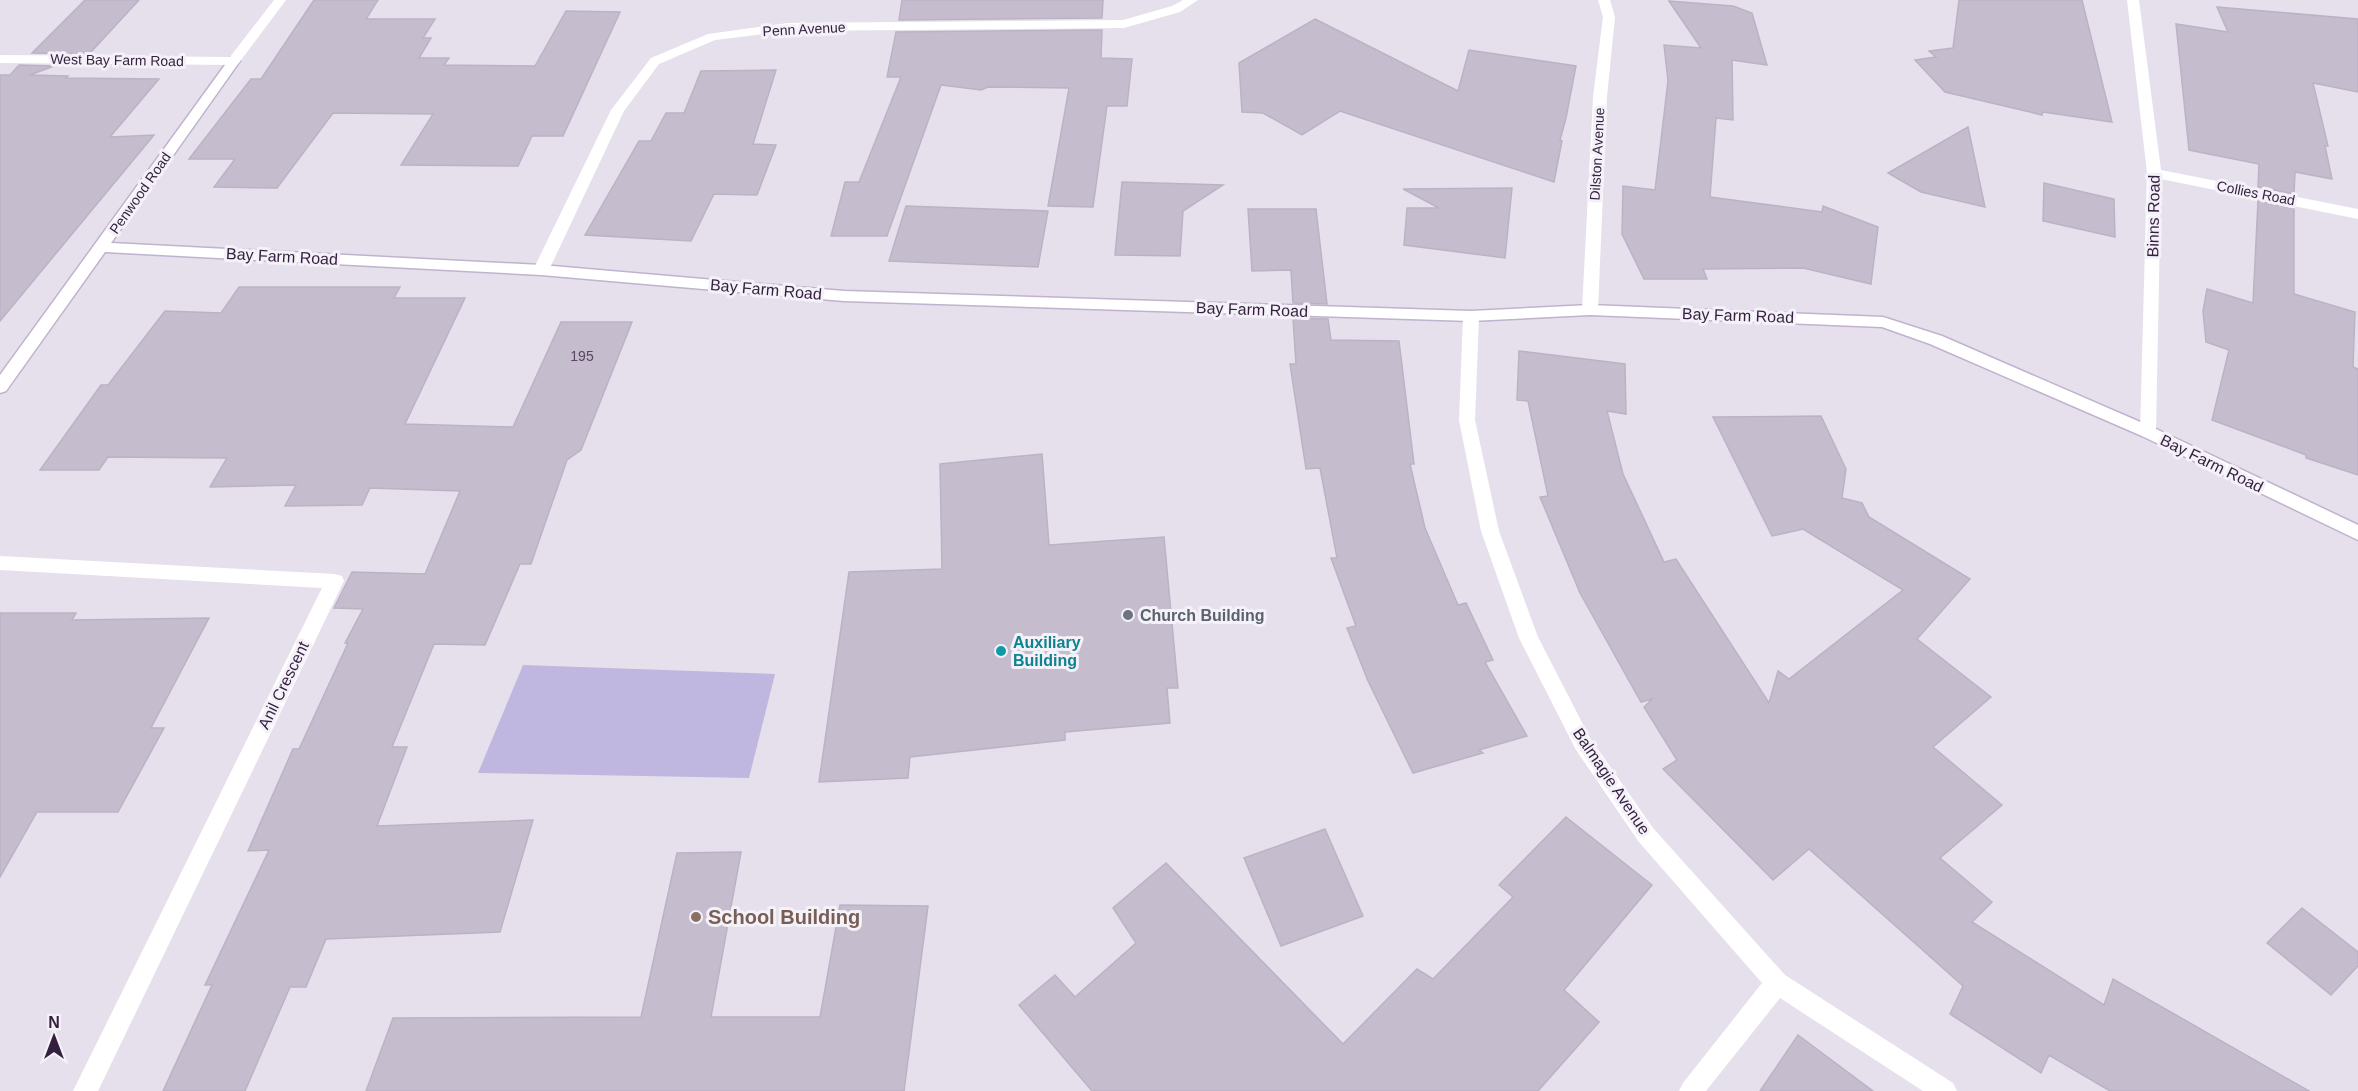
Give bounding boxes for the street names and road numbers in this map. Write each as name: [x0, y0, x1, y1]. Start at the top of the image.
street label: Penn Avenue: [762, 19, 846, 39]
street label: West Bay Farm Road: [50, 51, 184, 69]
street label: Dilston Avenue: [1587, 107, 1607, 201]
street label: Penwood Road: [106, 149, 174, 237]
street label: Binns Road: [2144, 175, 2163, 258]
street label: Collies Road: [2216, 178, 2296, 208]
street label: Bay Farm Road: [226, 245, 338, 268]
street label: Bay Farm Road: [709, 276, 823, 303]
street label: Bay Farm Road: [1196, 299, 1308, 320]
street label: Bay Farm Road: [1682, 305, 1794, 326]
street label: Bay Farm Road: [2158, 431, 2266, 496]
street label: Anil Crescent: [255, 638, 312, 732]
street label: Balmagie Avenue: [1570, 725, 1653, 838]

